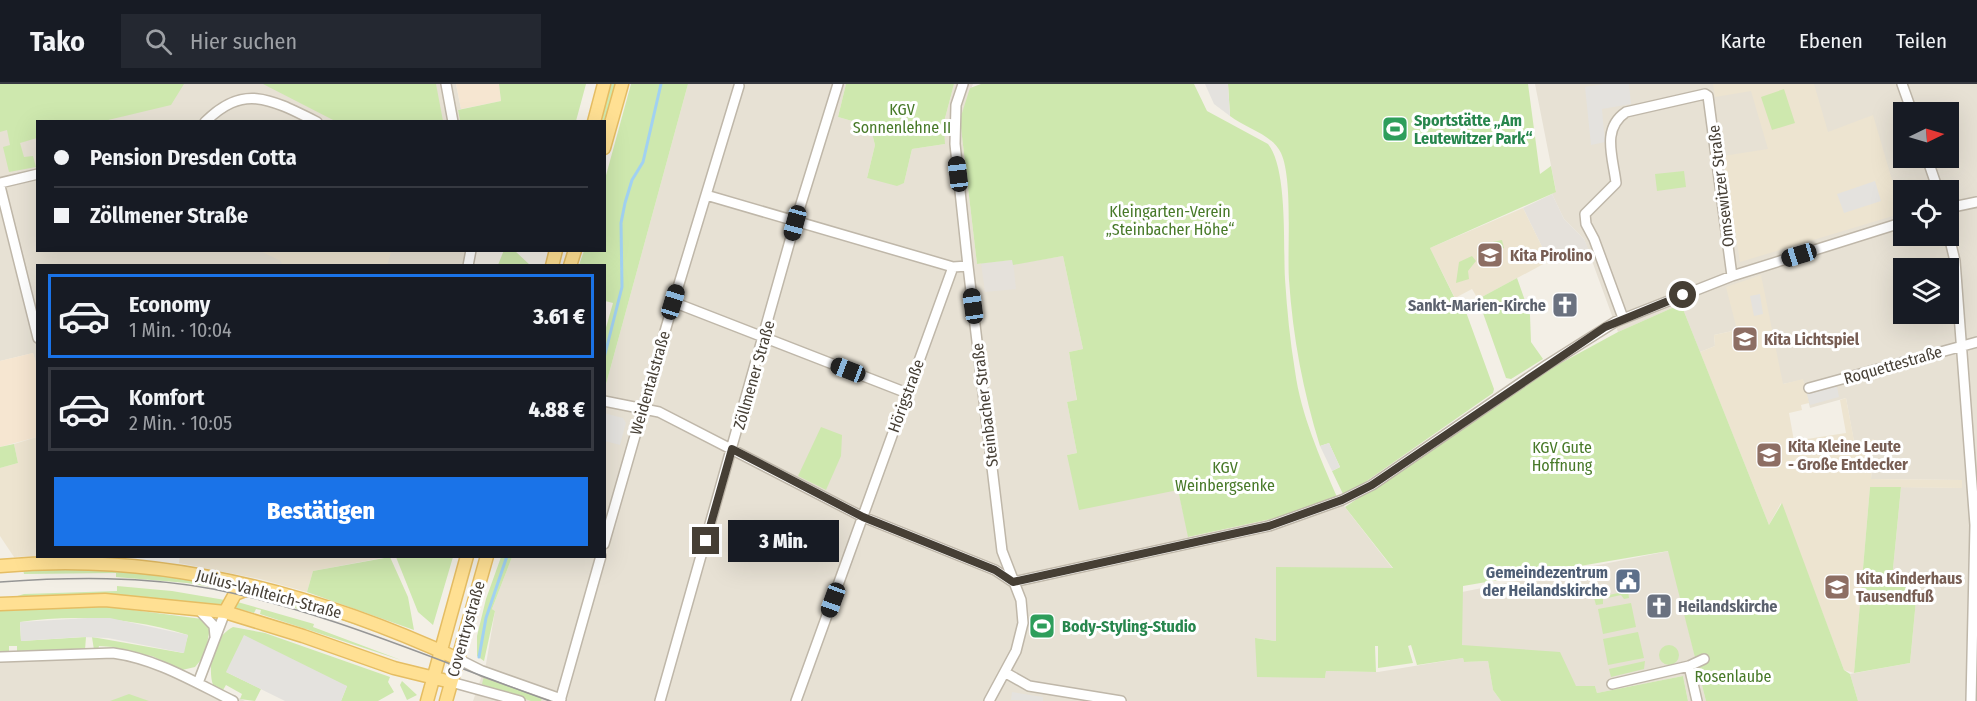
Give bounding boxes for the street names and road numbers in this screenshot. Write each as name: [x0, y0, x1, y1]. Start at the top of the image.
street label: Omsewitzer Straße: [1704, 124, 1738, 248]
street label: Zöllmener Straße: [729, 318, 779, 432]
street label: Weidentalstraße: [626, 329, 674, 437]
street label: Steinbacher Straße: [968, 342, 1002, 468]
street label: Roquettestraße: [1842, 342, 1944, 388]
street label: Hörigstraße: [884, 357, 928, 435]
street label: Julius-Vahlteich-Straße: [194, 565, 344, 623]
street label: Coventrystraße: [443, 579, 489, 679]

